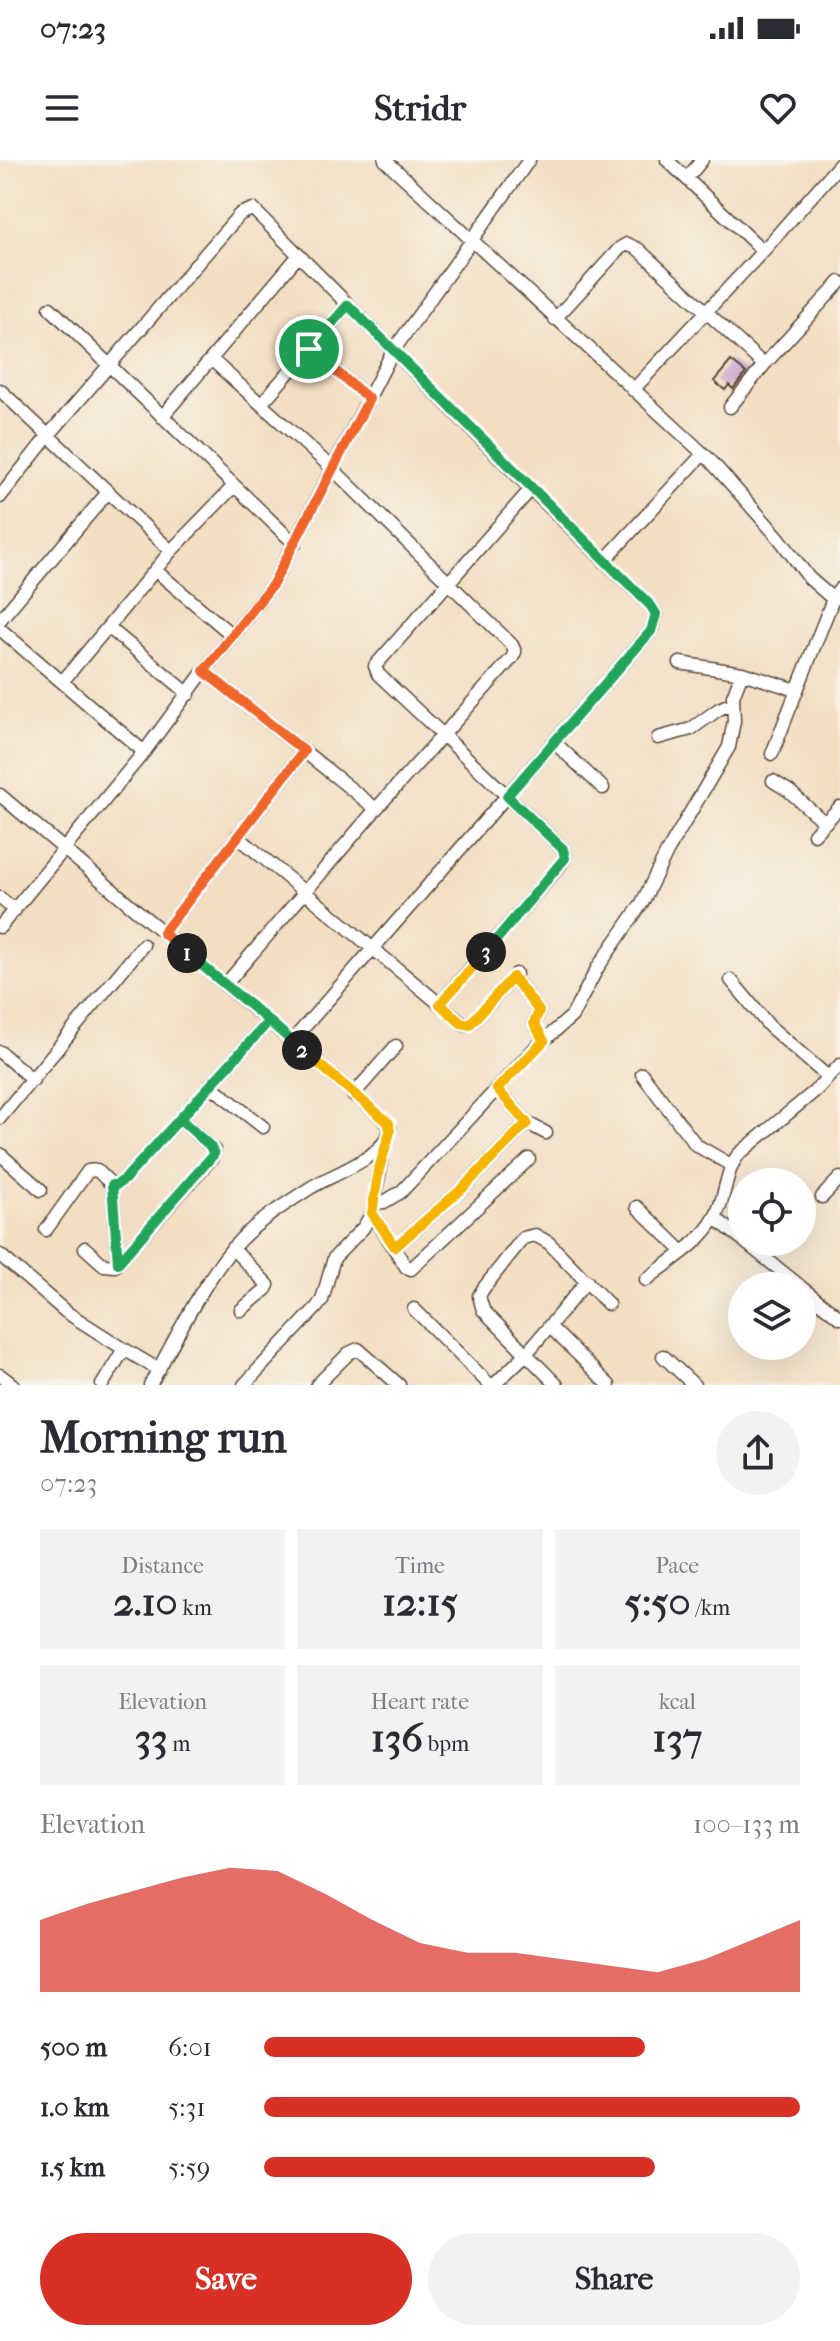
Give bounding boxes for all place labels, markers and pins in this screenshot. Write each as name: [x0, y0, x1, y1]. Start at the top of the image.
pin: [275, 315, 343, 383]
pin: 3: [466, 932, 506, 972]
pin: 1: [167, 933, 207, 973]
pin: 2: [282, 1030, 322, 1070]

